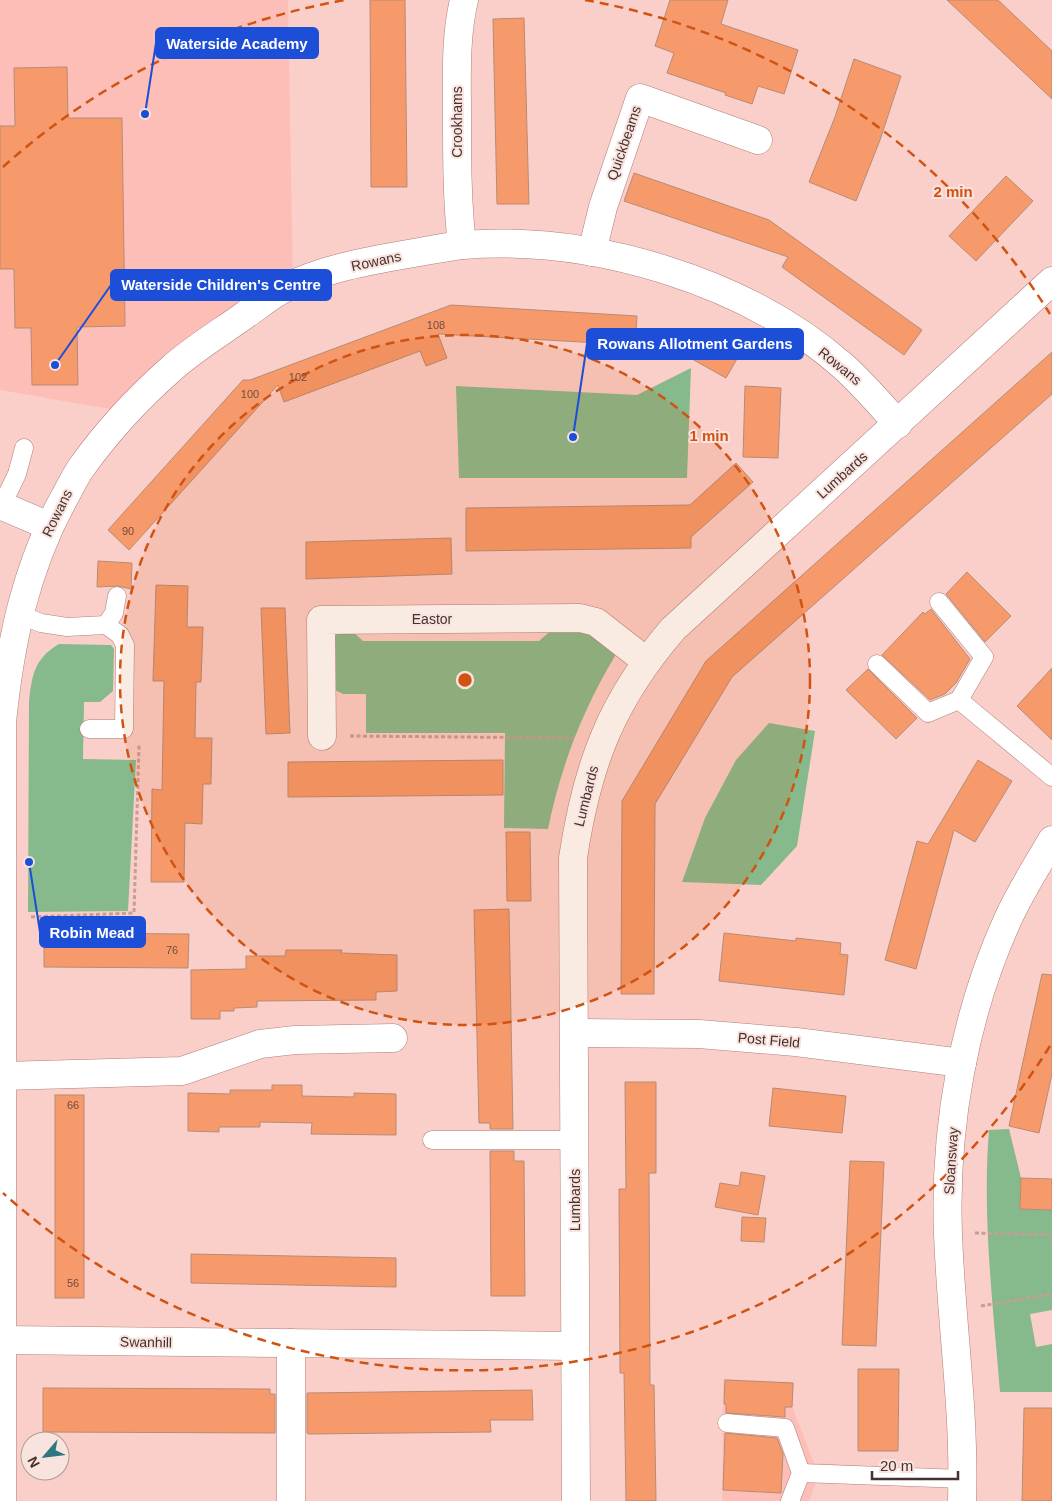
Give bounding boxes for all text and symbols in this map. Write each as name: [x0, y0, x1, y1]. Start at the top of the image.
callout: Waterside Academy: [156, 28, 318, 58]
text: Waterside Academy: [166, 35, 308, 52]
street label: Crookhams: [449, 86, 465, 158]
street label: Quickbeams: [604, 104, 644, 182]
text: 2 min: [933, 183, 973, 200]
street label: Rowans: [350, 248, 402, 274]
callout: Waterside Children's Centre: [111, 270, 331, 300]
text: Waterside Children's Centre: [121, 276, 321, 293]
house number: 108: [427, 319, 445, 331]
callout: Rowans Allotment Gardens: [587, 329, 803, 359]
text: Rowans Allotment Gardens: [597, 335, 793, 352]
street label: Rowans: [815, 344, 865, 388]
house number: 102: [289, 371, 307, 383]
house number: 100: [241, 388, 259, 400]
text: 1 min: [689, 427, 729, 444]
street label: Lumbards: [814, 448, 870, 502]
street label: Rowans: [39, 487, 75, 539]
house number: 90: [122, 525, 134, 537]
street label: Eastor: [412, 611, 453, 627]
centre of rings: [456, 671, 474, 689]
street label: Lumbards: [571, 764, 601, 828]
callout: Robin Mead: [40, 917, 145, 947]
text: Robin Mead: [50, 924, 135, 941]
house number: 76: [166, 944, 178, 956]
street label: Post Field: [737, 1029, 801, 1051]
house number: 66: [67, 1099, 79, 1111]
street label: Sloansway: [941, 1127, 961, 1195]
street label: Lumbards: [567, 1169, 583, 1231]
house number: 56: [67, 1277, 79, 1289]
street label: Swanhill: [120, 1334, 172, 1350]
north arrow: [20, 1431, 70, 1481]
scale bar: [872, 1448, 958, 1480]
text: N: [24, 1454, 43, 1470]
text: 20 m: [880, 1457, 913, 1474]

